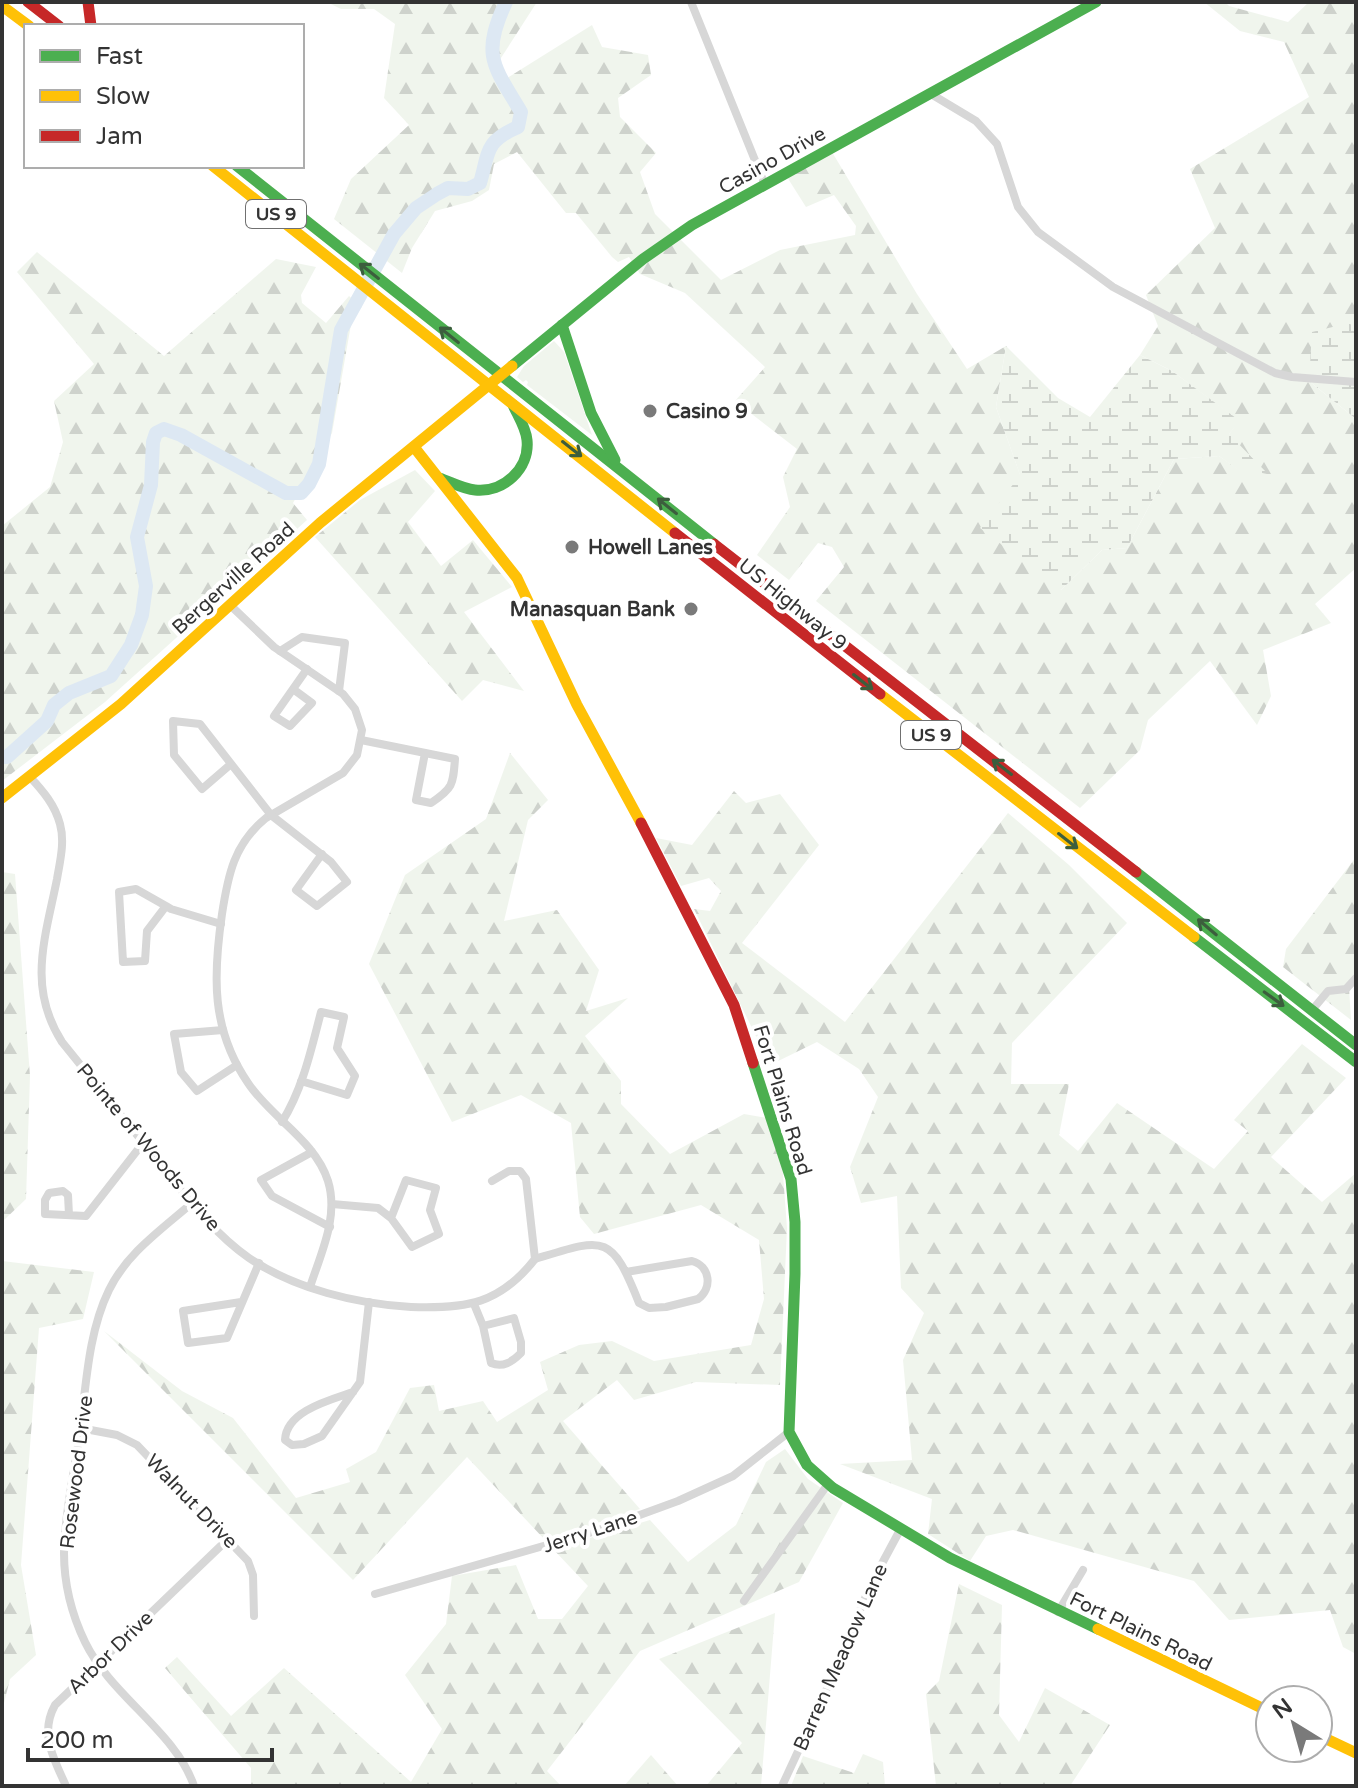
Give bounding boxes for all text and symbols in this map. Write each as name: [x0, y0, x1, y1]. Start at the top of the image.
legend: [24, 24, 304, 168]
text: Fast: [96, 42, 143, 71]
text: Slow: [96, 82, 150, 111]
text: Jam: [96, 122, 143, 151]
street label: Casino Drive: [715, 122, 830, 200]
road number: US 9: [246, 200, 306, 228]
one-way arrow: [359, 263, 380, 280]
one-way arrow: [439, 326, 460, 343]
place label: Casino 9: [666, 400, 748, 424]
marker: Casino 9: [641, 402, 659, 420]
one-way arrow: [561, 440, 582, 458]
one-way arrow: [657, 498, 678, 515]
street label: Bergerville Road: [168, 518, 300, 640]
place label: Howell Lanes: [588, 536, 713, 560]
marker: Howell Lanes: [563, 538, 581, 556]
street label: US Highway 9: [733, 554, 851, 656]
place label: Manasquan Bank: [510, 598, 675, 622]
marker: Manasquan Bank: [682, 600, 700, 618]
one-way arrow: [851, 673, 873, 690]
road number: US 9: [901, 721, 961, 749]
one-way arrow: [992, 759, 1013, 776]
one-way arrow: [1057, 833, 1078, 850]
one-way arrow: [1198, 918, 1218, 936]
one-way arrow: [1263, 991, 1285, 1007]
street label: Fort Plains Road: [748, 1022, 816, 1178]
street label: Pointe of Woods Drive: [71, 1059, 225, 1236]
street label: Rosewood Drive: [56, 1394, 98, 1550]
street label: Walnut Drive: [140, 1449, 242, 1554]
street label: Jerry Lane: [540, 1505, 641, 1559]
street label: Barren Meadow Lane: [789, 1560, 893, 1755]
street label: Fort Plains Road: [1065, 1587, 1216, 1677]
street label: Arbor Drive: [63, 1606, 158, 1699]
north arrow: [1254, 1684, 1334, 1764]
text: N: [1268, 1693, 1297, 1725]
scale bar: [28, 1712, 272, 1762]
text: 200 m: [40, 1726, 114, 1755]

